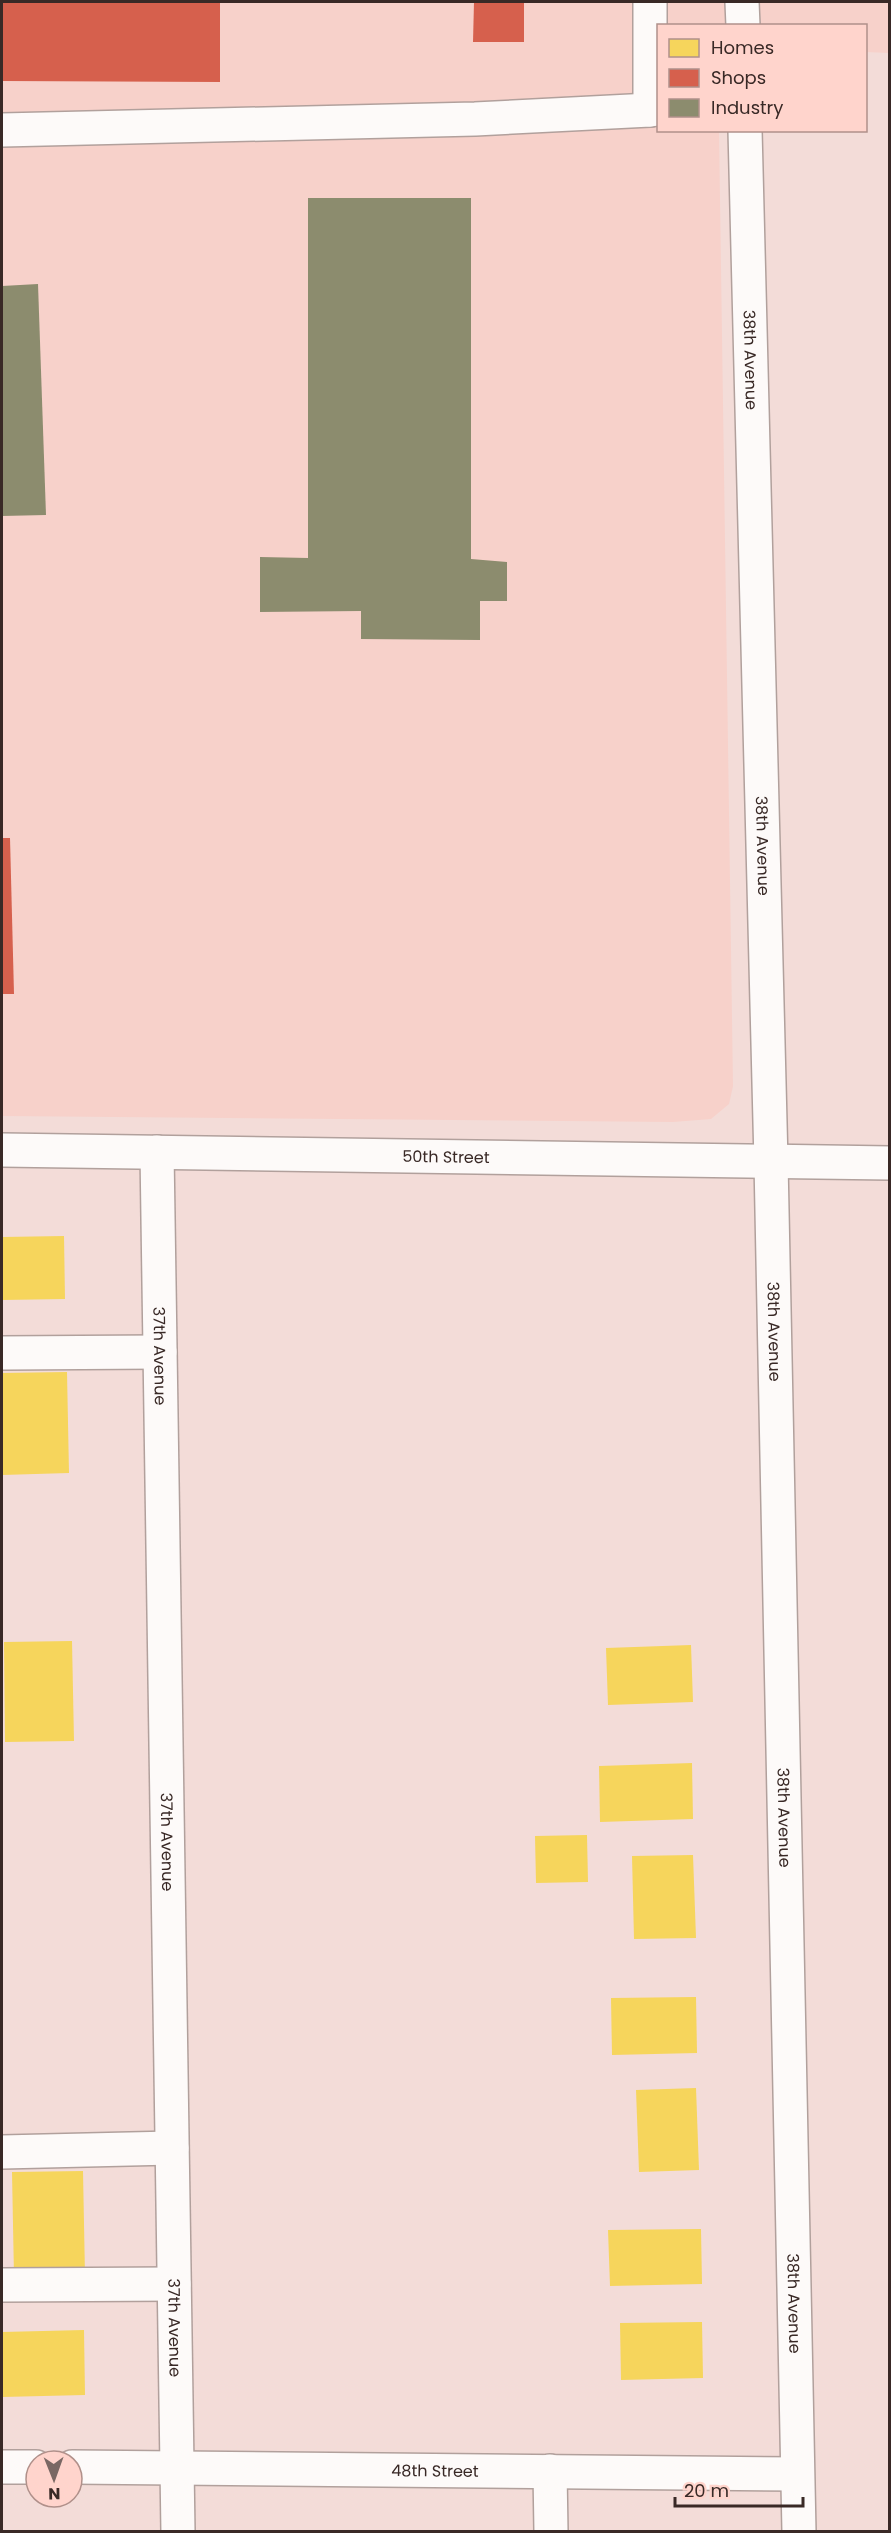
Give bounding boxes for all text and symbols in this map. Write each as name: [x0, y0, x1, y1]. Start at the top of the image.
legend: [657, 24, 867, 132]
text: Homes: [711, 35, 774, 60]
text: Shops: [711, 65, 766, 90]
text: Industry: [711, 95, 783, 120]
street label: 38th Avenue: [738, 310, 764, 410]
street label: 38th Avenue: [750, 795, 776, 896]
street label: 50th Street: [402, 1144, 490, 1169]
street label: 38th Avenue: [762, 1281, 787, 1382]
street label: 37th Avenue: [148, 1306, 172, 1406]
street label: 38th Avenue: [772, 1767, 797, 1868]
street label: 37th Avenue: [155, 1792, 180, 1892]
street label: 38th Avenue: [782, 2253, 807, 2354]
street label: 37th Avenue: [163, 2278, 187, 2377]
north arrow: [24, 2449, 84, 2509]
street label: 48th Street: [391, 2459, 479, 2482]
scale bar: [675, 2470, 802, 2508]
text: 20 m: [684, 2478, 729, 2503]
text: N: [48, 2482, 60, 2505]

